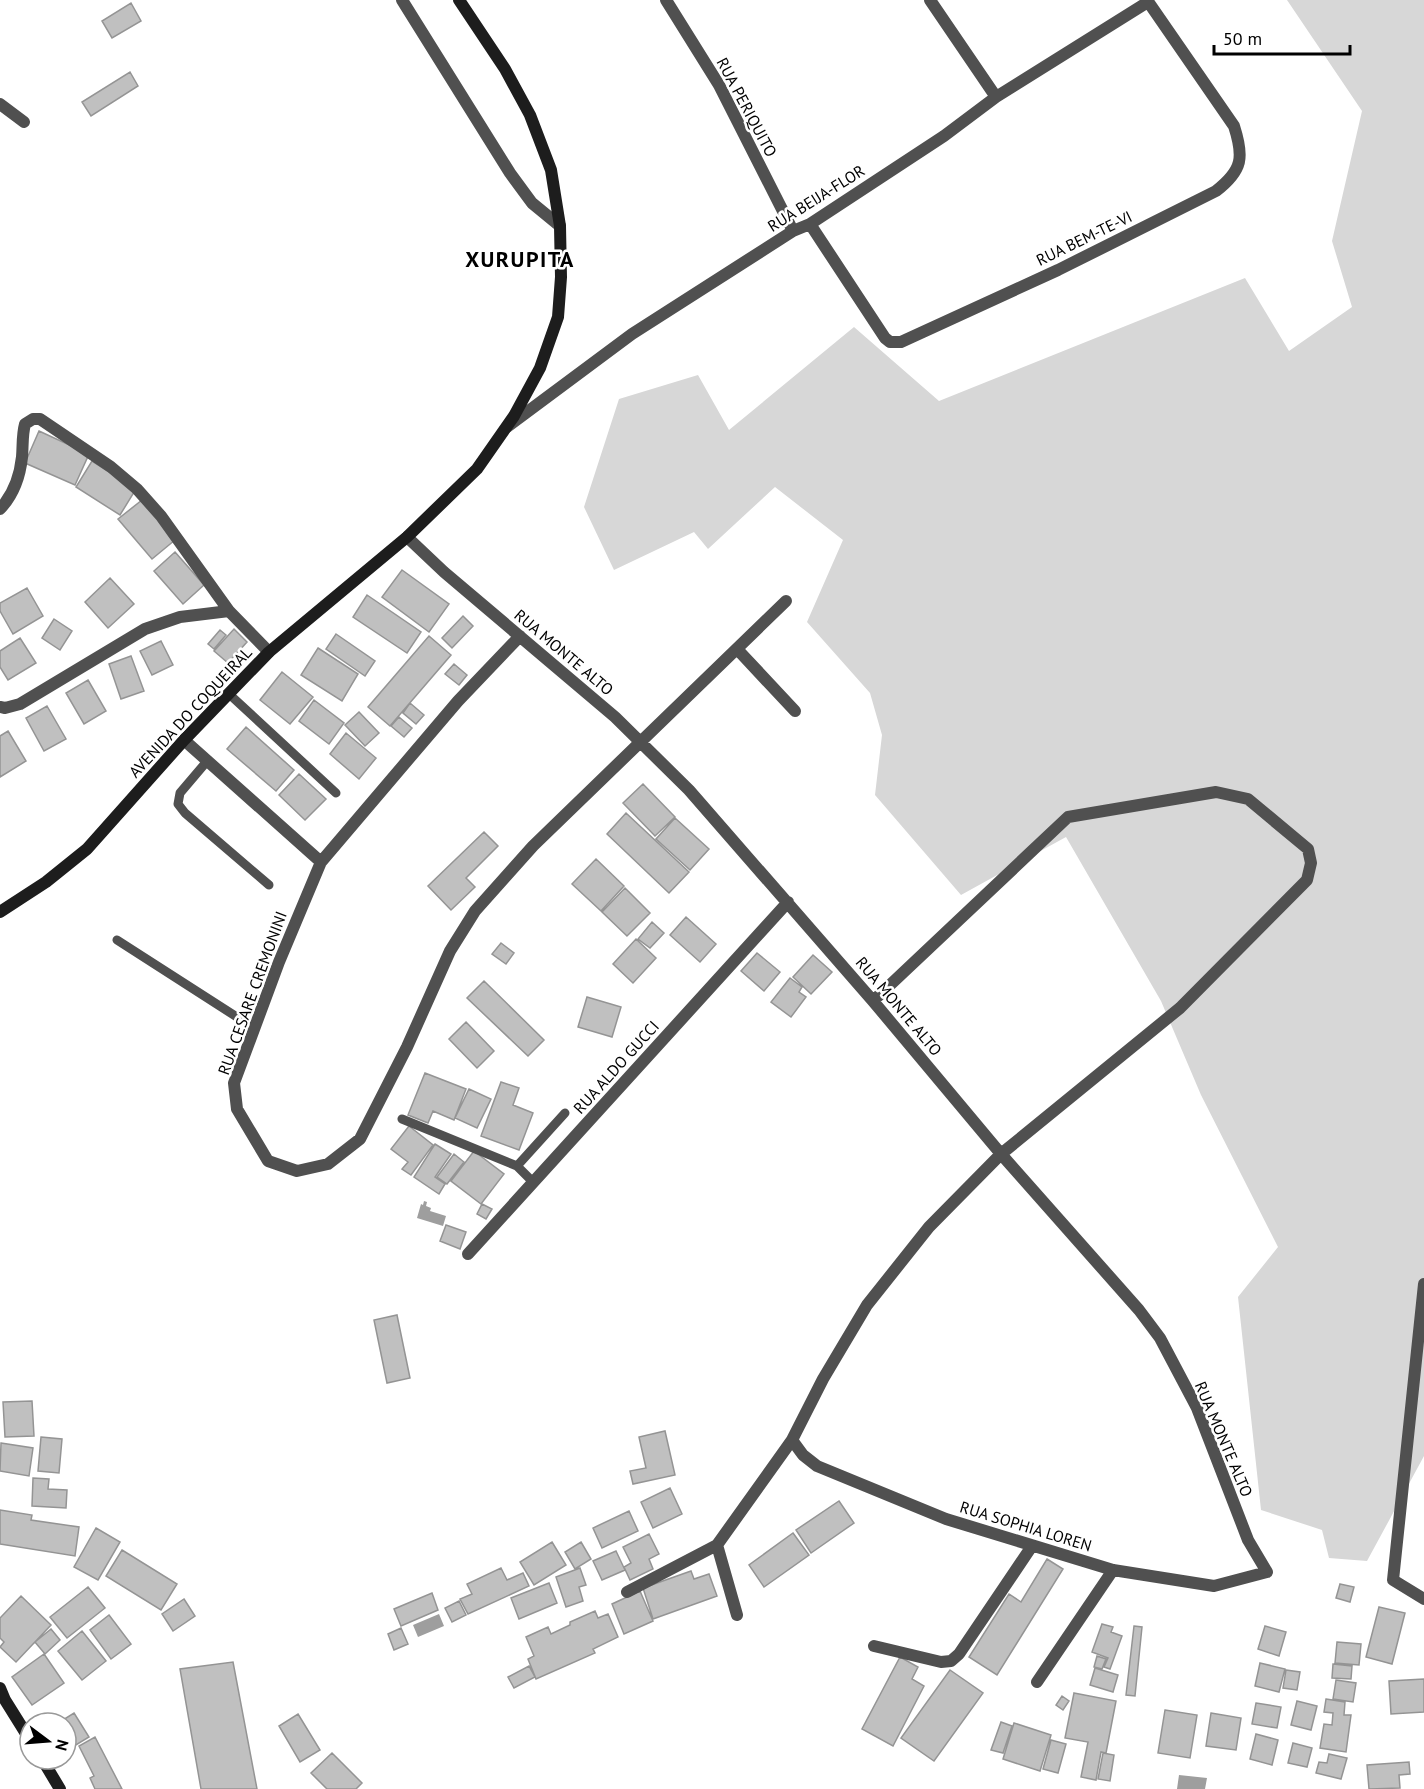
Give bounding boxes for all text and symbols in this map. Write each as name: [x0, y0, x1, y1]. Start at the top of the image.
scale bar: [1214, 18, 1350, 56]
text: 50 m: [1223, 27, 1262, 50]
street label: RUA PERIQUITO: [712, 54, 782, 160]
street label: RUA BEIJA-FLOR: [764, 160, 868, 236]
street label: RUA BEM-TE-VI: [1033, 206, 1135, 270]
district label: XURUPITA: [465, 245, 575, 273]
street label: RUA MONTE ALTO: [510, 605, 618, 699]
street label: AVENIDA DO COQUEIRAL: [124, 642, 256, 782]
street label: RUA CESARE CREMONINI: [213, 909, 291, 1077]
street label: RUA MONTE ALTO: [852, 952, 946, 1060]
street label: RUA ALDO GUCCI: [569, 1016, 663, 1118]
street label: RUA MONTE ALTO: [1191, 1378, 1257, 1500]
street label: RUA SOPHIA LOREN: [958, 1496, 1094, 1556]
north arrow: [18, 1711, 78, 1771]
text: N: [51, 1737, 73, 1753]

